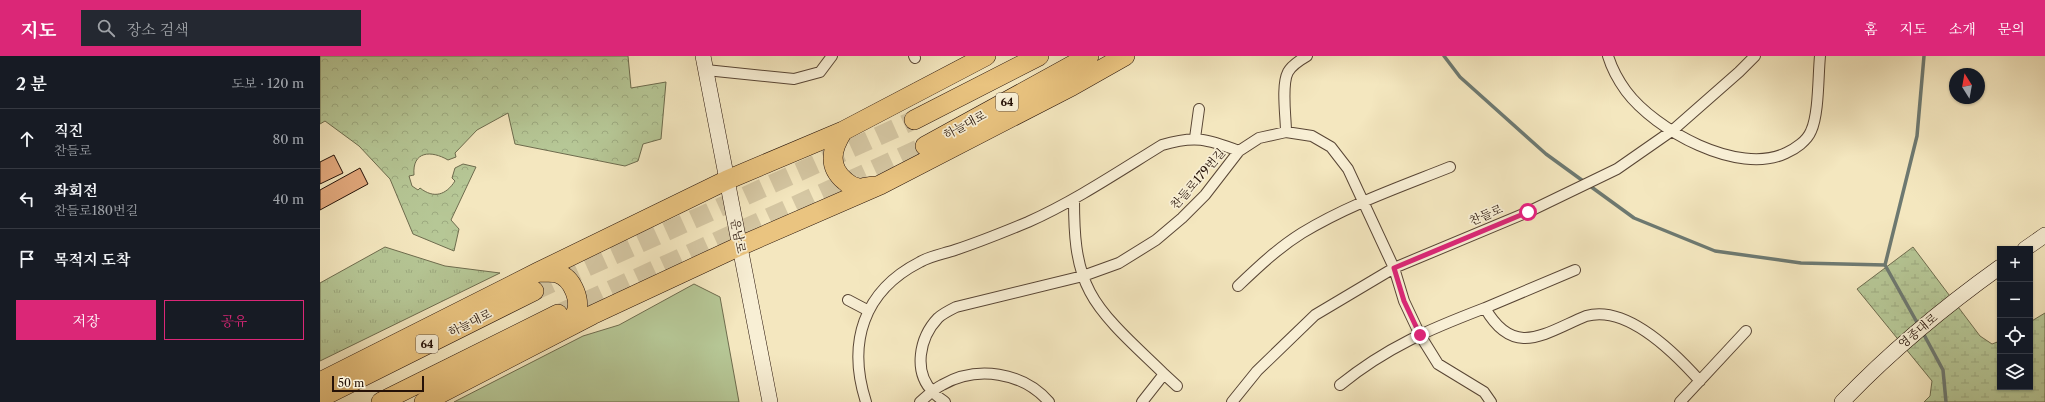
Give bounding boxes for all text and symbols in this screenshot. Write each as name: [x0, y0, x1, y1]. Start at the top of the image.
search box: [81, 10, 361, 46]
icon: search: [95, 17, 117, 39]
text: 지도: [20, 19, 57, 42]
text: 장소 검색: [127, 20, 189, 39]
text: 홈: [1864, 20, 1878, 38]
text: 지도: [1900, 20, 1927, 38]
text: 소개: [1949, 20, 1976, 38]
text: 문의: [1998, 20, 2025, 38]
north arrow: [1949, 68, 1985, 104]
text: 2 분: [16, 74, 47, 94]
text: 도보 · 120 m: [232, 75, 304, 91]
road number: 64: [996, 93, 1018, 111]
street label: 하늘대로: [941, 107, 989, 142]
text: 직진: [54, 121, 83, 140]
icon: ahead: [16, 128, 38, 150]
text: 80 m: [272, 131, 304, 147]
text: 찬들로: [54, 142, 92, 158]
street label: 찬들로179번길: [1167, 145, 1228, 212]
text: 좌회전: [54, 181, 97, 200]
icon: left: [16, 188, 38, 210]
text: 40 m: [273, 191, 304, 207]
street label: 찬들로: [1467, 201, 1505, 228]
text: 찬들로180번길: [54, 202, 138, 218]
route start: [1519, 203, 1537, 221]
street label: 운남로: [728, 217, 749, 255]
map controls: [1997, 246, 2033, 390]
button: +: [1997, 246, 2033, 282]
icon: arrive: [16, 248, 38, 270]
text: 목적지 도착: [54, 250, 130, 269]
button: −: [1997, 282, 2033, 318]
button: 저장: [16, 300, 156, 340]
button: 공유: [164, 300, 304, 340]
street label: 하늘대로: [446, 305, 494, 339]
street label: 영종대로: [1895, 310, 1941, 351]
button: locate: [1997, 318, 2033, 354]
route end: [1411, 326, 1429, 344]
road number: 64: [416, 335, 438, 353]
button: layers: [1997, 354, 2033, 390]
scale bar: [332, 374, 424, 393]
text: 50 m: [338, 376, 364, 390]

